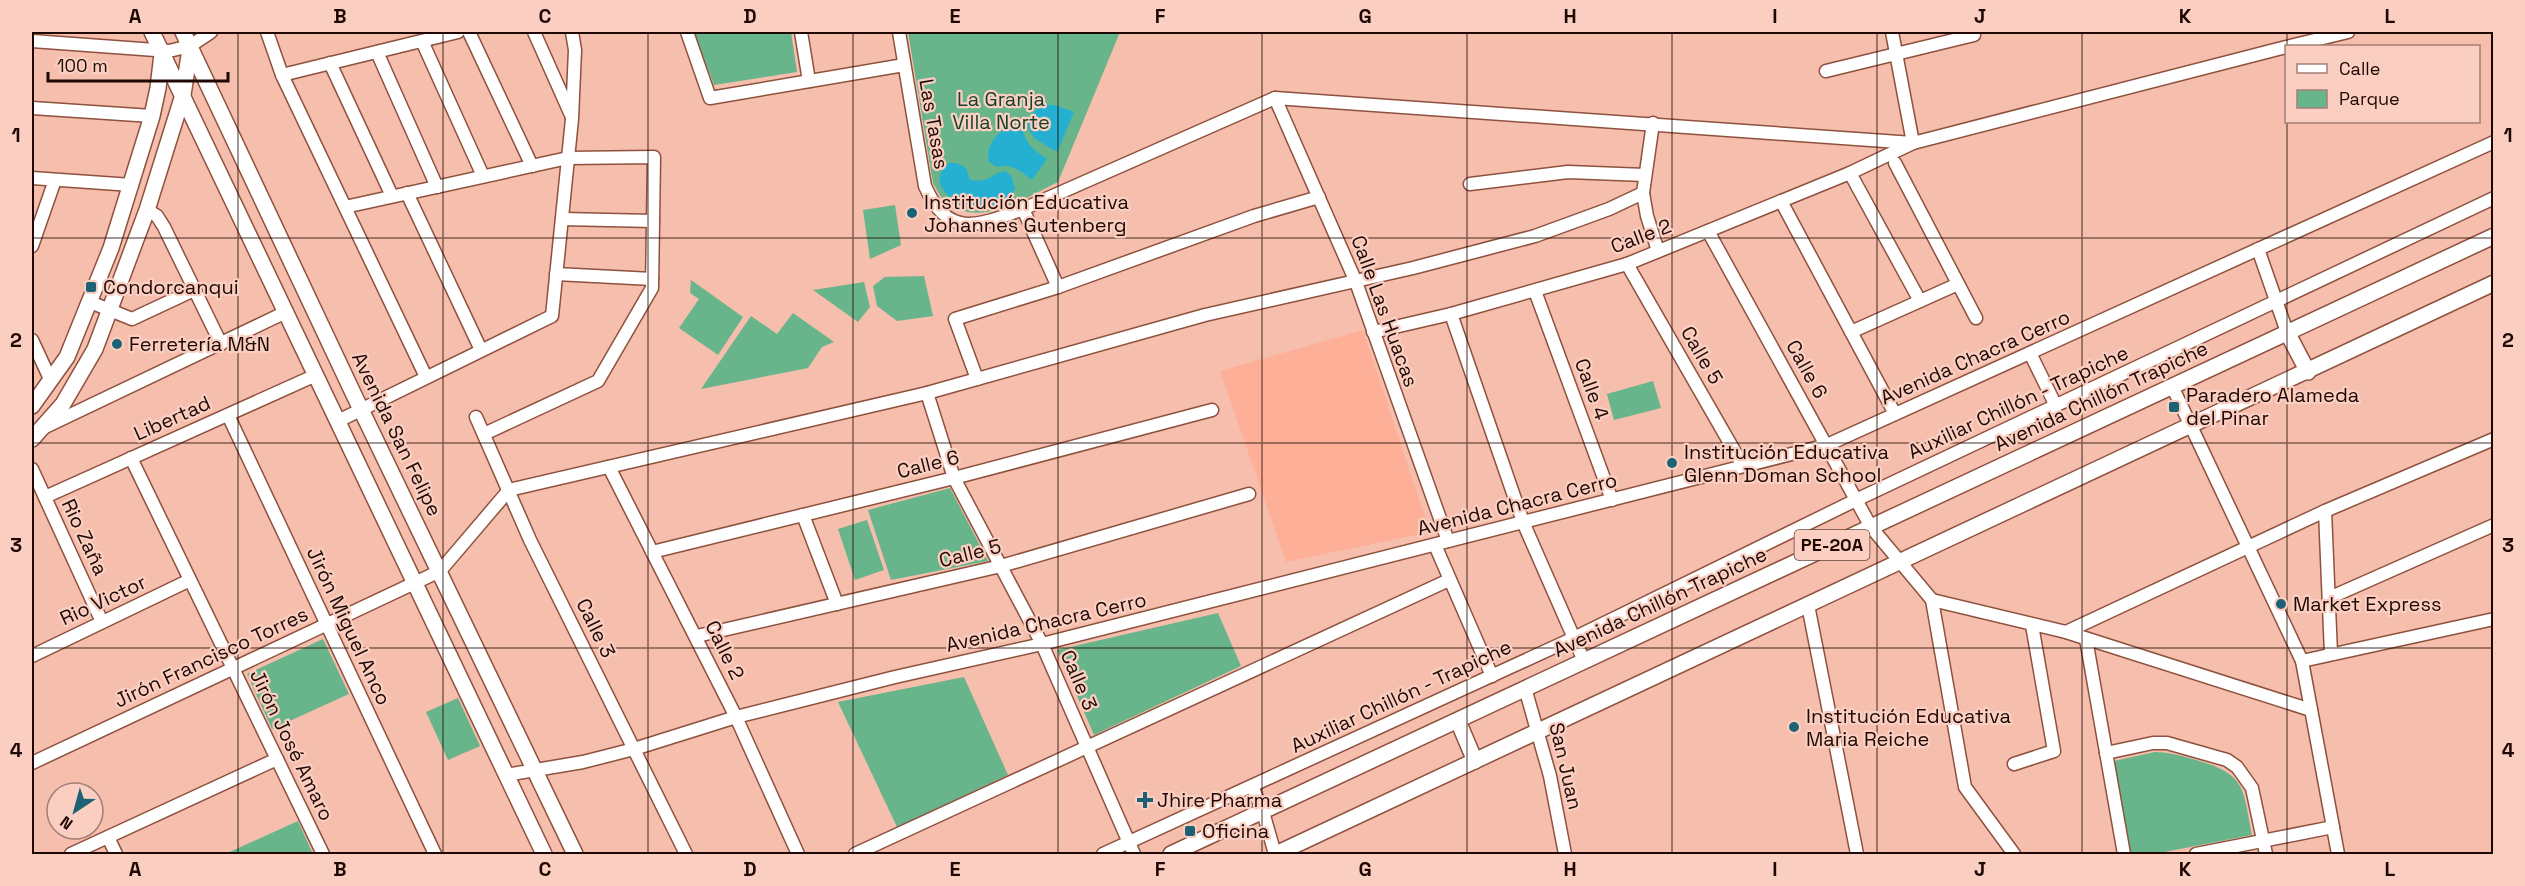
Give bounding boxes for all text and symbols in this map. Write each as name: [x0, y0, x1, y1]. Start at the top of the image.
text: A: [129, 3, 142, 29]
text: B: [333, 3, 347, 29]
text: C: [539, 3, 552, 29]
text: D: [743, 3, 757, 29]
text: E: [949, 3, 961, 29]
text: F: [1155, 3, 1166, 29]
text: G: [1358, 3, 1372, 29]
text: H: [1563, 3, 1577, 29]
text: I: [1772, 3, 1778, 29]
text: J: [1974, 3, 1986, 29]
text: K: [2179, 3, 2192, 29]
text: L: [2385, 3, 2396, 29]
scale bar: [48, 45, 228, 83]
legend: [2285, 45, 2480, 123]
text: 100 m: [57, 54, 108, 77]
text: Calle: [2339, 57, 2380, 80]
street label: Las Tasas: [913, 77, 955, 171]
park label: La Granja Villa Norte: [952, 86, 1050, 135]
text: Parque: [2339, 87, 2400, 110]
text: 1: [11, 122, 21, 148]
text: 1: [2503, 122, 2513, 148]
place label: Institución Educativa Johannes Gutenberg: [924, 189, 1129, 238]
marker: Institución Educativa Johannes Gutenberg: [905, 206, 919, 220]
street label: Calle 2: [1607, 213, 1675, 259]
street label: Calle Las Huacas: [1345, 232, 1425, 390]
place label: Condorcanqui: [103, 274, 239, 300]
marker: Condorcanqui: [84, 280, 98, 294]
street label: Avenida Chacra Cerro: [1876, 303, 2074, 411]
street label: Calle 5: [1675, 321, 1729, 389]
text: 2: [10, 327, 22, 353]
text: 2: [2502, 327, 2514, 353]
place label: Ferretería M&N: [129, 331, 270, 357]
street label: Calle 6: [1780, 335, 1834, 403]
street label: Avenida Chillón Trapiche: [1990, 335, 2212, 457]
marker: Ferretería M&N: [110, 337, 124, 351]
street label: Auxiliar Chillón - Trapiche: [1904, 339, 2132, 465]
street label: Avenida San Felipe: [346, 348, 448, 520]
street label: Calle 4: [1569, 355, 1615, 423]
place label: Paradero Alameda del Pinar: [2186, 382, 2359, 431]
street label: Libertad: [130, 390, 214, 446]
marker: Paradero Alameda del Pinar: [2167, 400, 2181, 414]
place label: Institución Educativa Glenn Doman School: [1684, 439, 1889, 488]
street label: Calle 6: [894, 444, 962, 484]
marker: Institución Educativa Glenn Doman School: [1665, 456, 1679, 470]
street label: Avenida Chacra Cerro: [1414, 467, 1620, 541]
street label: Rio Zaña: [56, 494, 114, 580]
road number: PE-20A: [1794, 530, 1870, 560]
text: 3: [10, 532, 22, 558]
text: 3: [2502, 532, 2514, 558]
street label: Calle 5: [936, 533, 1004, 573]
street label: Avenida Chillón Trapiche: [1549, 541, 1771, 663]
street label: Jirón Miguel Anco: [301, 543, 397, 709]
street label: Rio Victor: [56, 569, 150, 631]
street label: Avenida Chacra Cerro: [943, 586, 1149, 658]
place label: Market Express: [2293, 591, 2441, 617]
street label: Calle 3: [570, 594, 622, 662]
marker: Market Express: [2274, 597, 2288, 611]
street label: Jirón Francisco Torres: [110, 601, 312, 713]
street label: Calle 2: [699, 616, 751, 684]
street label: Auxiliar Chillón - Trapiche: [1287, 633, 1515, 759]
street label: Calle 3: [1055, 646, 1103, 714]
street label: Jirón José Amaro: [244, 665, 340, 825]
place label: Institución Educativa Maria Reiche: [1806, 703, 2011, 752]
street label: San Juan: [1543, 720, 1589, 812]
marker: Institución Educativa Maria Reiche: [1787, 720, 1801, 734]
text: 4: [10, 737, 23, 763]
text: 4: [2502, 737, 2515, 763]
north arrow: [45, 781, 105, 841]
place label: Jhire Pharma: [1157, 787, 1282, 813]
marker: Jhire Pharma: [1138, 793, 1152, 807]
text: N: [56, 811, 77, 834]
place label: Oficina: [1202, 818, 1269, 844]
marker: Oficina: [1183, 824, 1197, 838]
text: A: [129, 856, 142, 882]
text: B: [333, 856, 347, 882]
text: C: [539, 856, 552, 882]
text: D: [743, 856, 757, 882]
text: E: [949, 856, 961, 882]
text: F: [1155, 856, 1166, 882]
text: G: [1358, 856, 1372, 882]
text: H: [1563, 856, 1577, 882]
text: I: [1772, 856, 1778, 882]
text: J: [1974, 856, 1986, 882]
text: K: [2179, 856, 2192, 882]
text: L: [2385, 856, 2396, 882]

